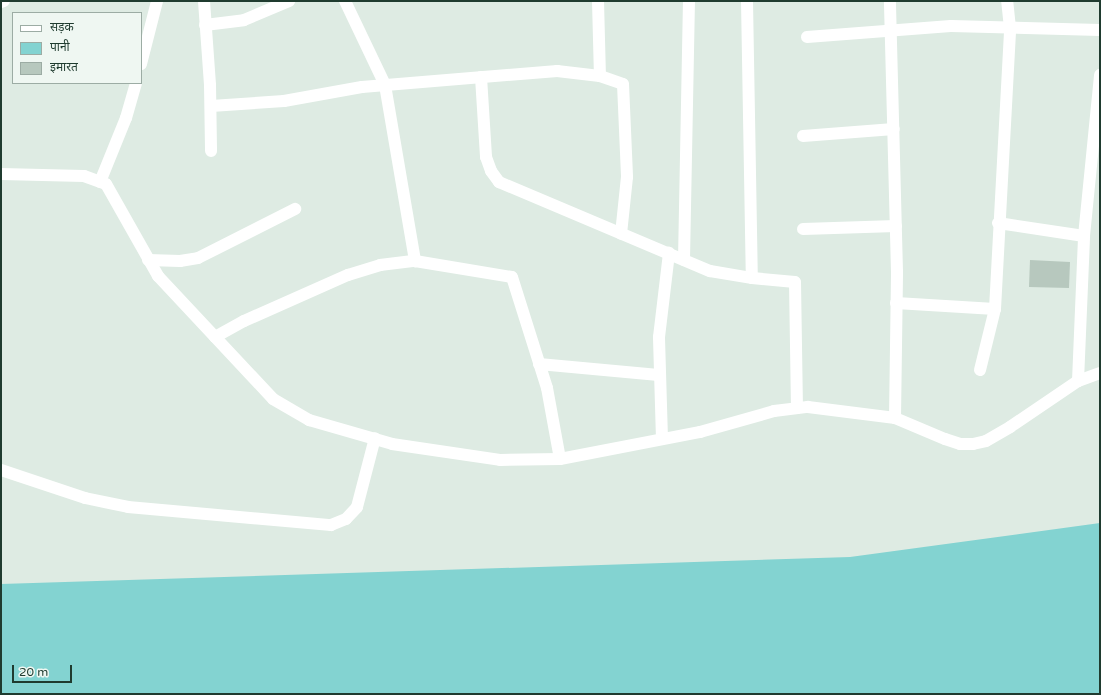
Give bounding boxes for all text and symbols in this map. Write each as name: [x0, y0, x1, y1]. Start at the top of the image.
legend: [12, 12, 142, 84]
text: सड़क: [50, 20, 74, 34]
text: पानी: [50, 40, 70, 54]
text: इमारत: [50, 60, 78, 74]
scale bar: [14, 657, 74, 683]
text: 20 m: [19, 665, 48, 679]

